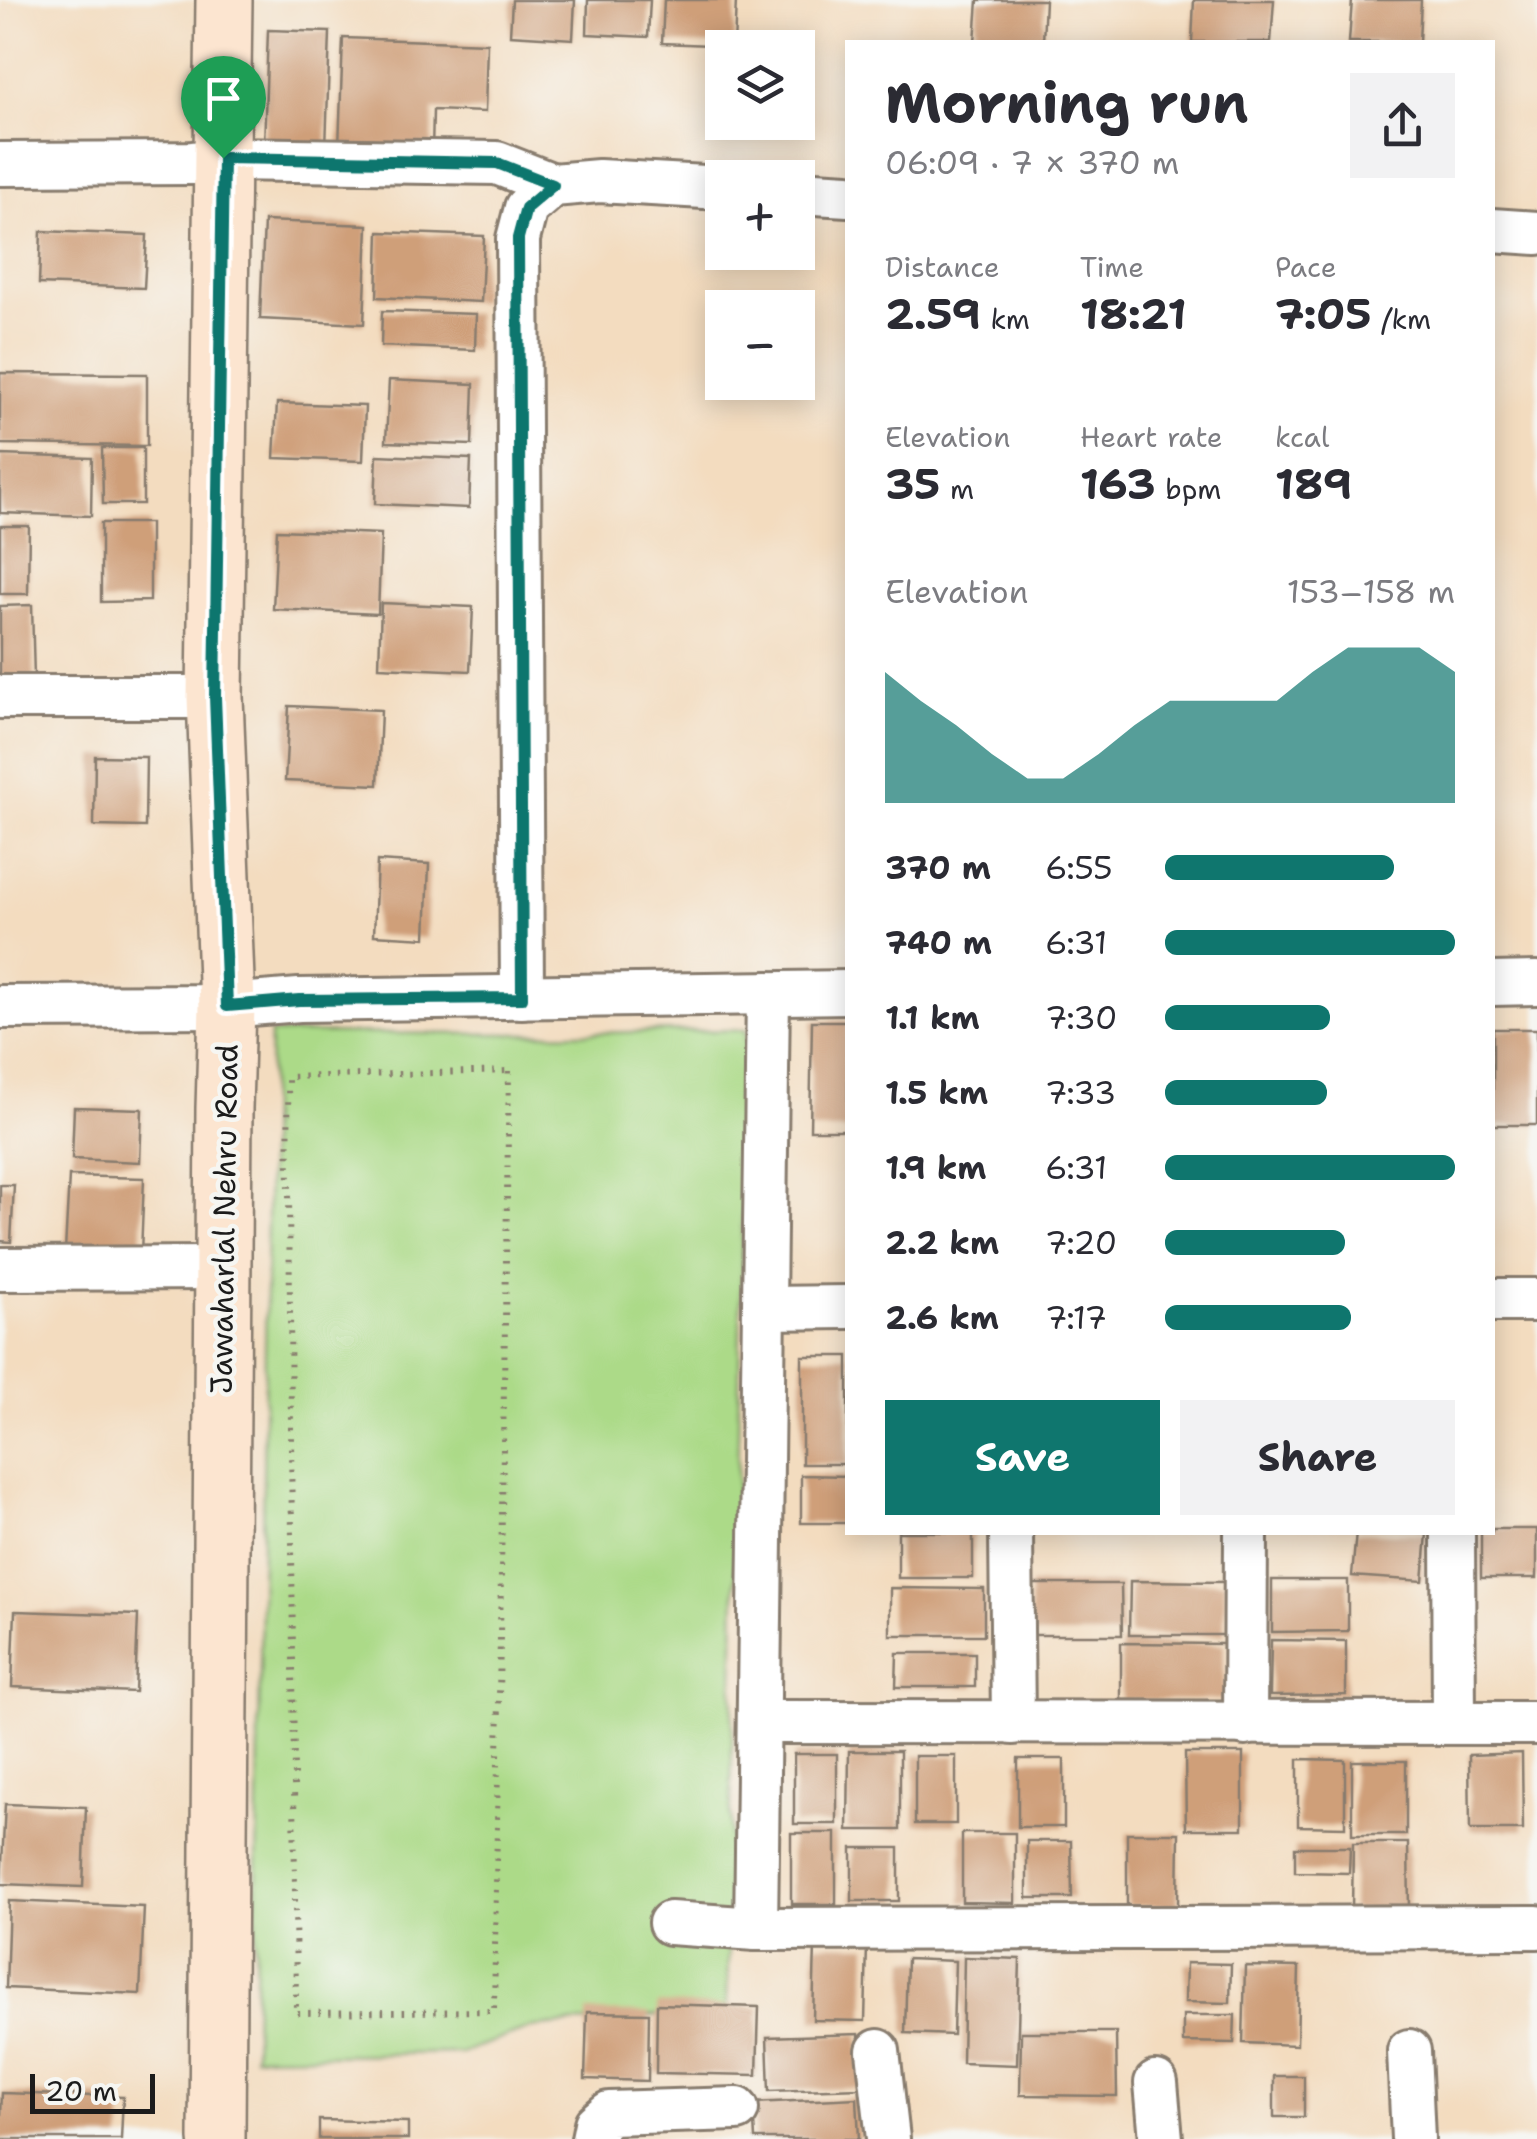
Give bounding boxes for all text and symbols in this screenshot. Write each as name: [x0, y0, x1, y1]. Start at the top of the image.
map controls: [705, 30, 815, 400]
button: layers: [705, 30, 815, 140]
pin: [181, 56, 266, 159]
text: Morning run: [885, 66, 1249, 140]
icon: arrive: [196, 71, 251, 126]
button: share: [1350, 73, 1455, 178]
text: 06:09 · 7 × 370 m: [885, 141, 1179, 184]
button: +: [705, 160, 815, 270]
text: Distance: [885, 248, 1000, 286]
text: Time: [1080, 248, 1144, 286]
text: Pace: [1275, 248, 1337, 286]
text: 2.59: [885, 286, 981, 342]
text: 18:21: [1080, 286, 1187, 342]
text: 7:05: [1275, 286, 1372, 342]
button: −: [705, 290, 815, 400]
text: km: [981, 300, 1030, 338]
text: /km: [1372, 300, 1431, 338]
text: Elevation: [885, 418, 1010, 456]
text: Heart rate: [1080, 418, 1223, 456]
text: kcal: [1275, 418, 1329, 456]
text: 35: [885, 456, 940, 512]
text: 163: [1080, 456, 1156, 512]
text: 189: [1275, 456, 1352, 512]
text: m: [940, 470, 974, 508]
text: bpm: [1156, 470, 1222, 508]
text: Elevation: [885, 570, 1028, 613]
text: 153–158 m: [1287, 570, 1455, 613]
text: 370 m: [885, 846, 991, 889]
text: 6:55: [1045, 846, 1113, 889]
text: 740 m: [885, 921, 992, 964]
text: 6:31: [1045, 921, 1107, 964]
text: 1.1 km: [885, 996, 980, 1039]
text: 7:30: [1045, 996, 1118, 1039]
street label: Jawaharlal Nehru Road: [200, 1044, 248, 1394]
text: 1.5 km: [885, 1071, 988, 1114]
text: 7:33: [1045, 1071, 1116, 1114]
text: 1.9 km: [885, 1146, 986, 1189]
text: 6:31: [1045, 1146, 1107, 1189]
text: 2.2 km: [885, 1221, 999, 1264]
text: 7:20: [1045, 1221, 1117, 1264]
text: 2.6 km: [885, 1296, 999, 1339]
text: 7:17: [1045, 1296, 1107, 1339]
button: Save: [885, 1400, 1160, 1515]
button: Share: [1180, 1400, 1455, 1515]
scale bar: [30, 2069, 155, 2114]
text: 20 m: [45, 2072, 117, 2110]

